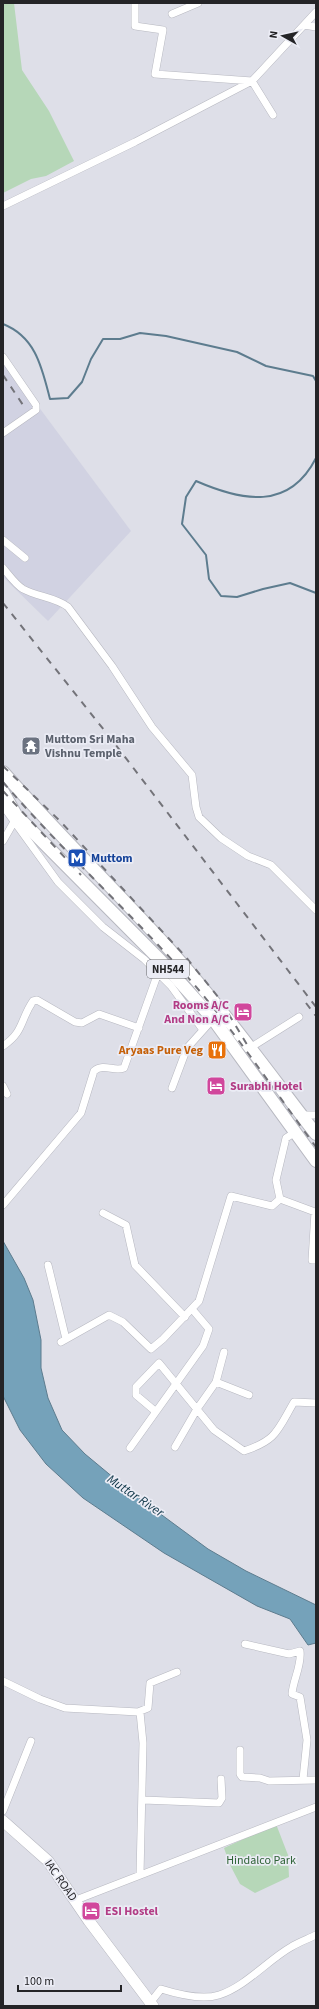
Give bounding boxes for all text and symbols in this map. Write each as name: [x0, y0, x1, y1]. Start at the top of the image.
north arrow: [263, 16, 303, 56]
text: N: [266, 30, 282, 39]
place label: Muttom Sri Maha Vishnu Temple: [44, 731, 135, 762]
temple icon: Muttom Sri Maha Vishnu Temple: [20, 735, 42, 757]
metro station icon: Muttom: [66, 847, 88, 869]
place label: Muttom: [91, 850, 133, 867]
road number: NH544: [147, 960, 189, 978]
place label: Rooms A/C And Non A/C: [163, 997, 229, 1028]
hotel icon: Rooms A/C And Non A/C: [232, 1001, 254, 1023]
restaurant icon: Aryaas Pure Veg: [206, 1039, 228, 1061]
place label: Aryaas Pure Veg: [118, 1042, 204, 1059]
hotel icon: Surabhi Hotel: [205, 1075, 227, 1097]
place label: Surabhi Hotel: [230, 1078, 303, 1095]
water label: Muttar River: [103, 1470, 168, 1522]
park label: Hindalco Park: [226, 1852, 296, 1869]
street label: IAC ROAD: [40, 1856, 81, 1905]
hotel icon: ESI Hostel: [80, 1900, 102, 1922]
place label: ESI Hostel: [105, 1903, 159, 1920]
scale bar: [18, 1967, 121, 1993]
text: 100 m: [24, 1973, 54, 1990]

